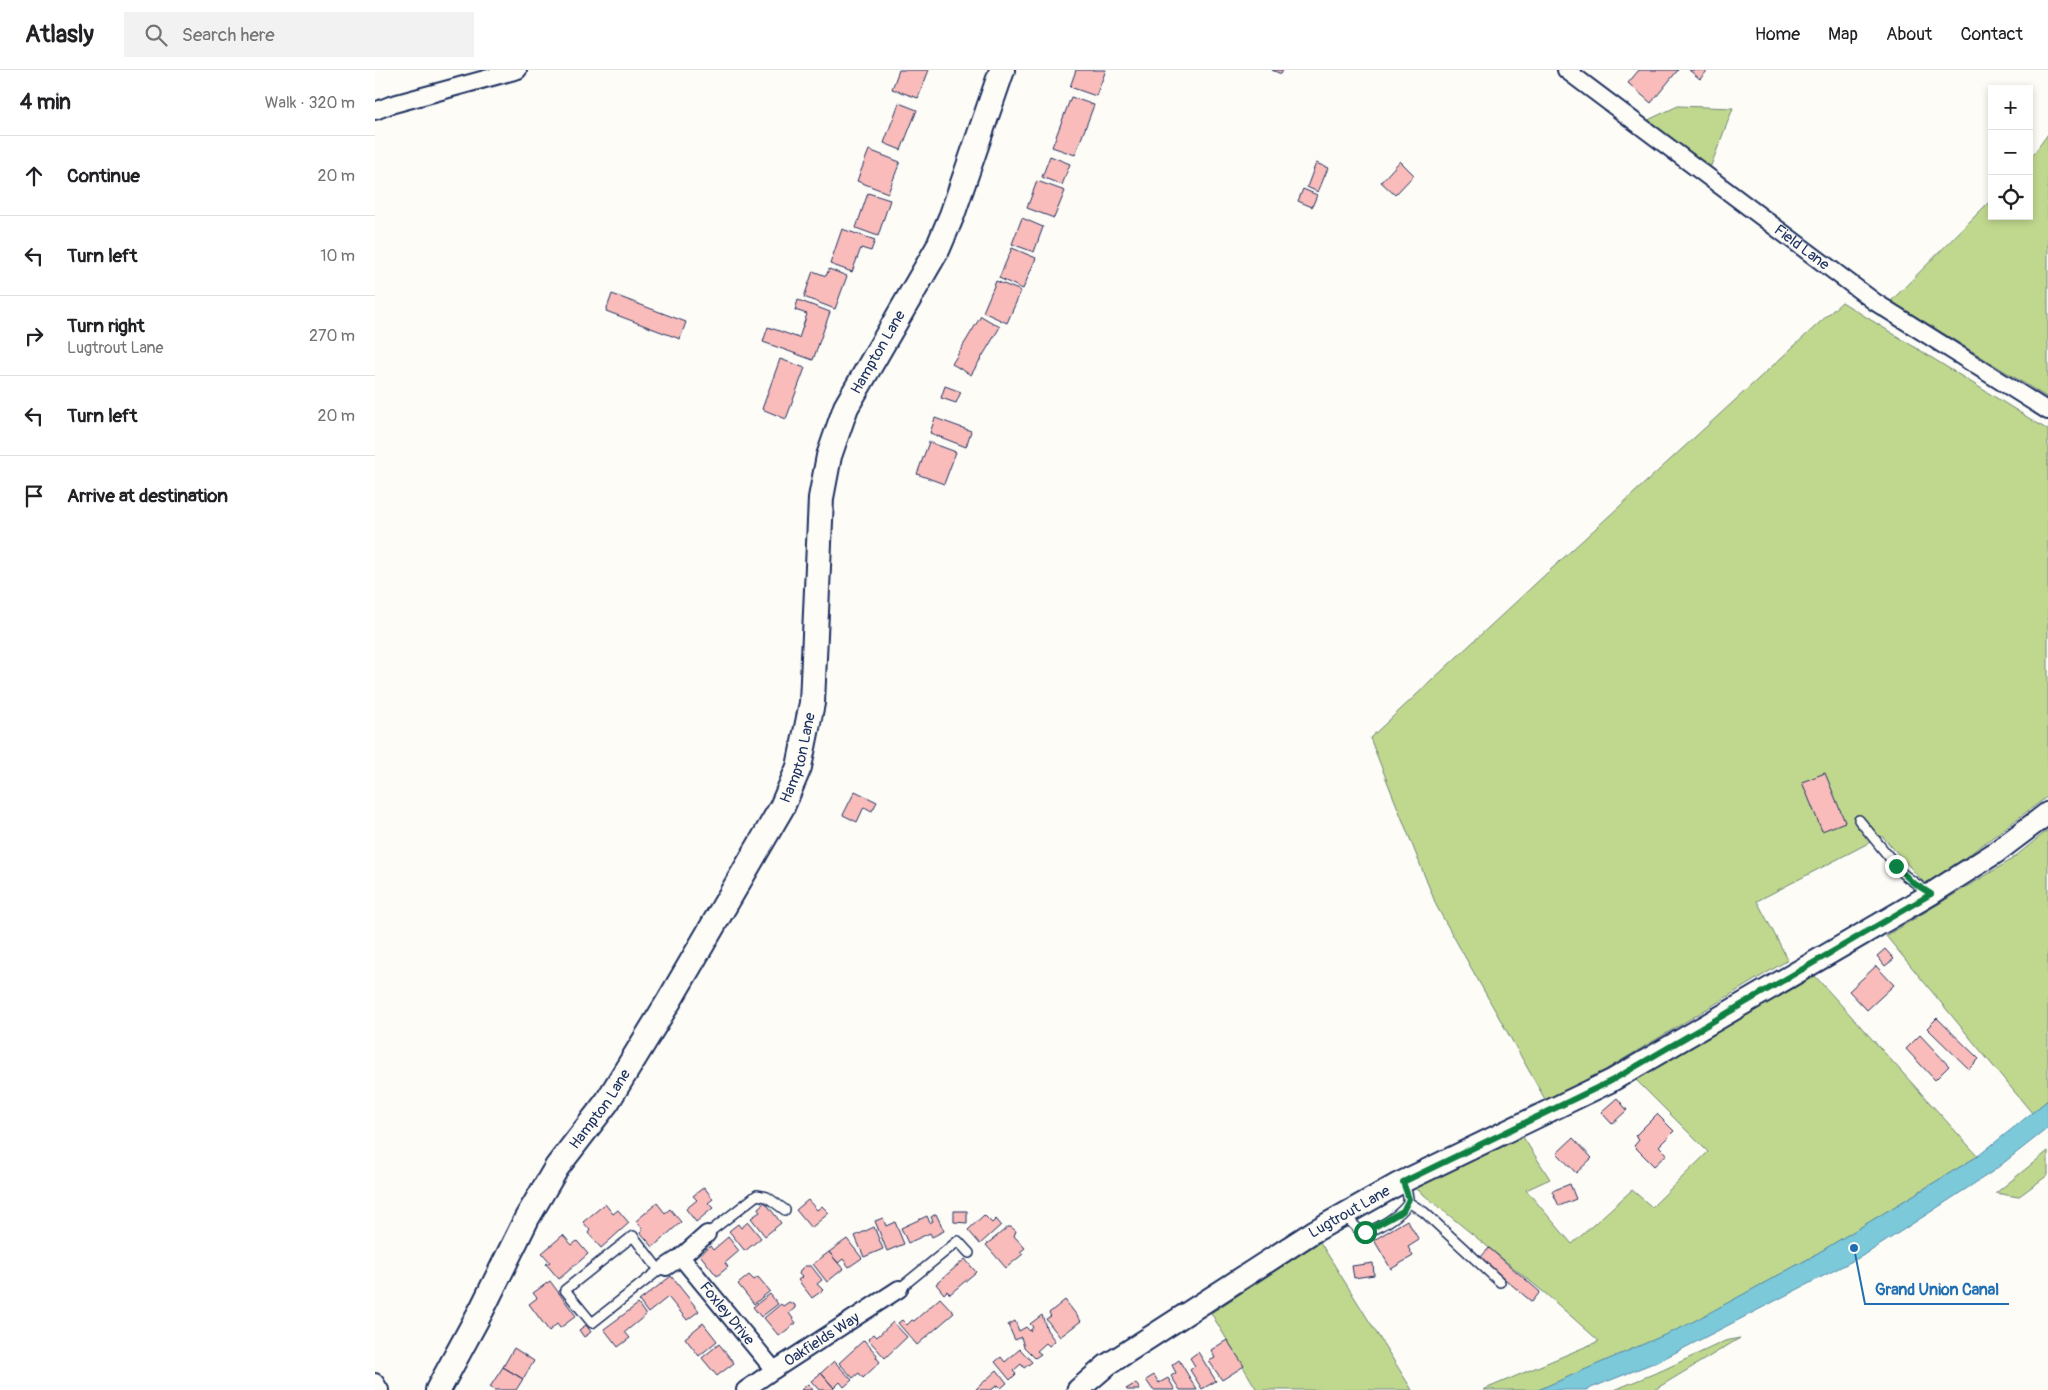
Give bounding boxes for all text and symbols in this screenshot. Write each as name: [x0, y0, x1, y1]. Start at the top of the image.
search box: [124, 12, 474, 57]
text: Atlasly: [25, 20, 94, 49]
icon: search: [142, 21, 170, 49]
text: Search here: [182, 23, 275, 47]
text: Home: [1755, 23, 1800, 46]
text: Map: [1828, 23, 1858, 46]
text: About: [1886, 23, 1932, 46]
text: Contact: [1960, 23, 2023, 46]
map controls: [1988, 85, 2033, 220]
button: +: [1988, 85, 2033, 130]
text: 4 min: [20, 89, 71, 116]
text: Walk · 320 m: [265, 93, 355, 113]
button: −: [1988, 130, 2033, 175]
icon: ahead: [20, 162, 48, 190]
text: Continue: [67, 164, 140, 188]
text: 20 m: [317, 166, 355, 186]
button: locate: [1988, 175, 2033, 220]
street label: Field Lane: [1771, 220, 1834, 274]
icon: left: [20, 242, 48, 270]
text: Turn left: [67, 244, 137, 268]
text: 10 m: [320, 246, 355, 266]
street label: Hampton Lane: [846, 306, 910, 397]
text: Turn right: [67, 314, 145, 338]
icon: right: [20, 322, 48, 350]
text: 270 m: [309, 326, 355, 346]
text: Lugtrout Lane: [67, 338, 163, 358]
icon: left: [20, 402, 48, 430]
text: Turn left: [67, 404, 137, 428]
text: 20 m: [317, 406, 355, 426]
icon: arrive: [20, 482, 48, 510]
text: Arrive at destination: [67, 484, 228, 508]
street label: Hampton Lane: [775, 710, 819, 806]
route end: [1885, 855, 1908, 878]
street label: Hampton Lane: [565, 1065, 635, 1153]
street label: Lugtrout Lane: [1305, 1181, 1394, 1242]
route start: [1354, 1221, 1377, 1244]
callout: Grand Union Canal: [1865, 1273, 2009, 1304]
street label: Foxley Drive: [696, 1278, 759, 1349]
text: Grand Union Canal: [1875, 1280, 1999, 1300]
street label: Oakfields Way: [780, 1307, 863, 1371]

